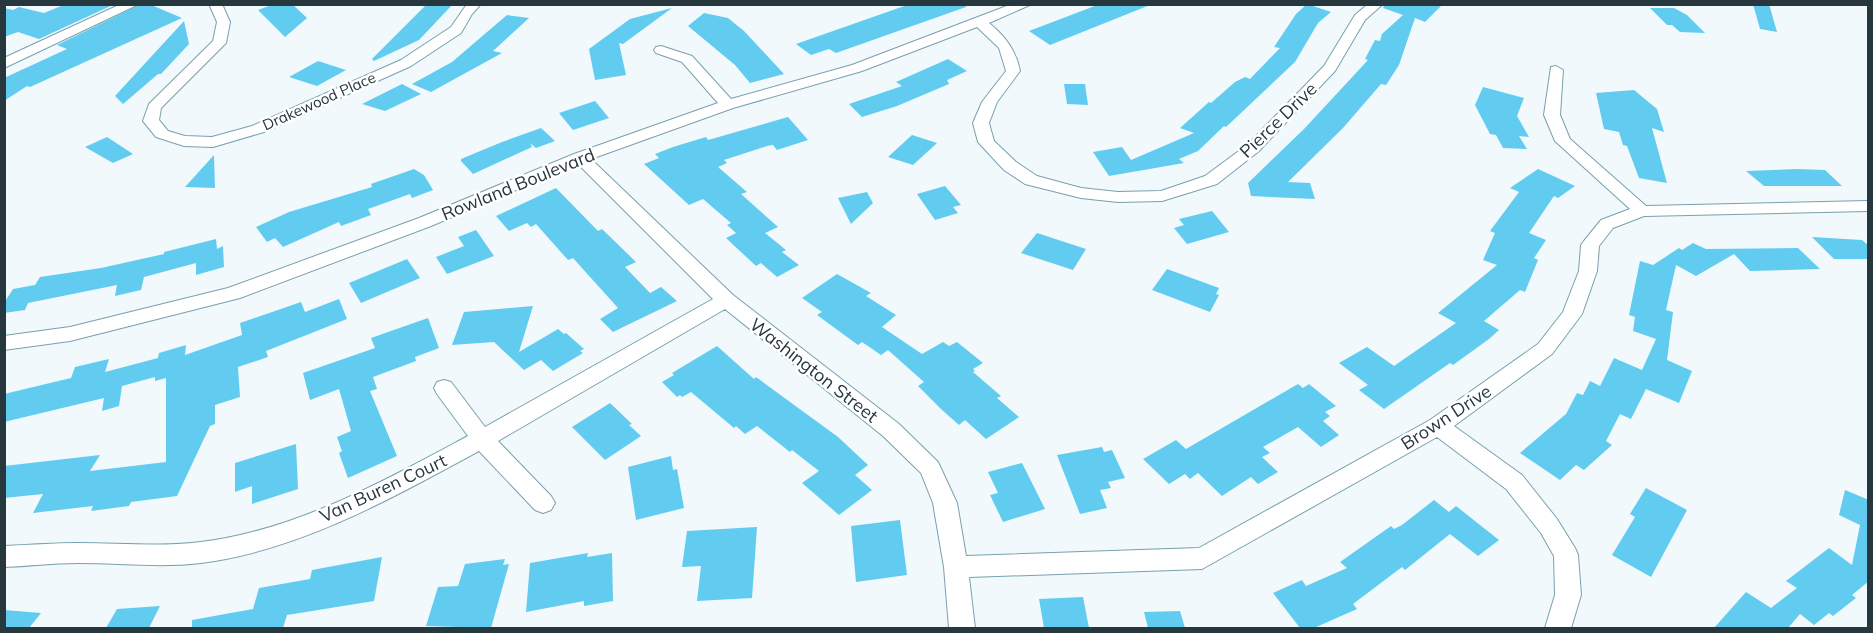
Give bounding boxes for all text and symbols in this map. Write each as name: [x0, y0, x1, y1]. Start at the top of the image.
street label: Drakewood Place: [259, 68, 379, 134]
street label: Pierce Drive: [1234, 77, 1322, 163]
street label: Rowland Boulevard: [438, 143, 598, 225]
street label: Washington Street: [745, 313, 883, 427]
street label: Brown Drive: [1396, 379, 1496, 455]
street label: Van Buren Court: [316, 449, 450, 527]

